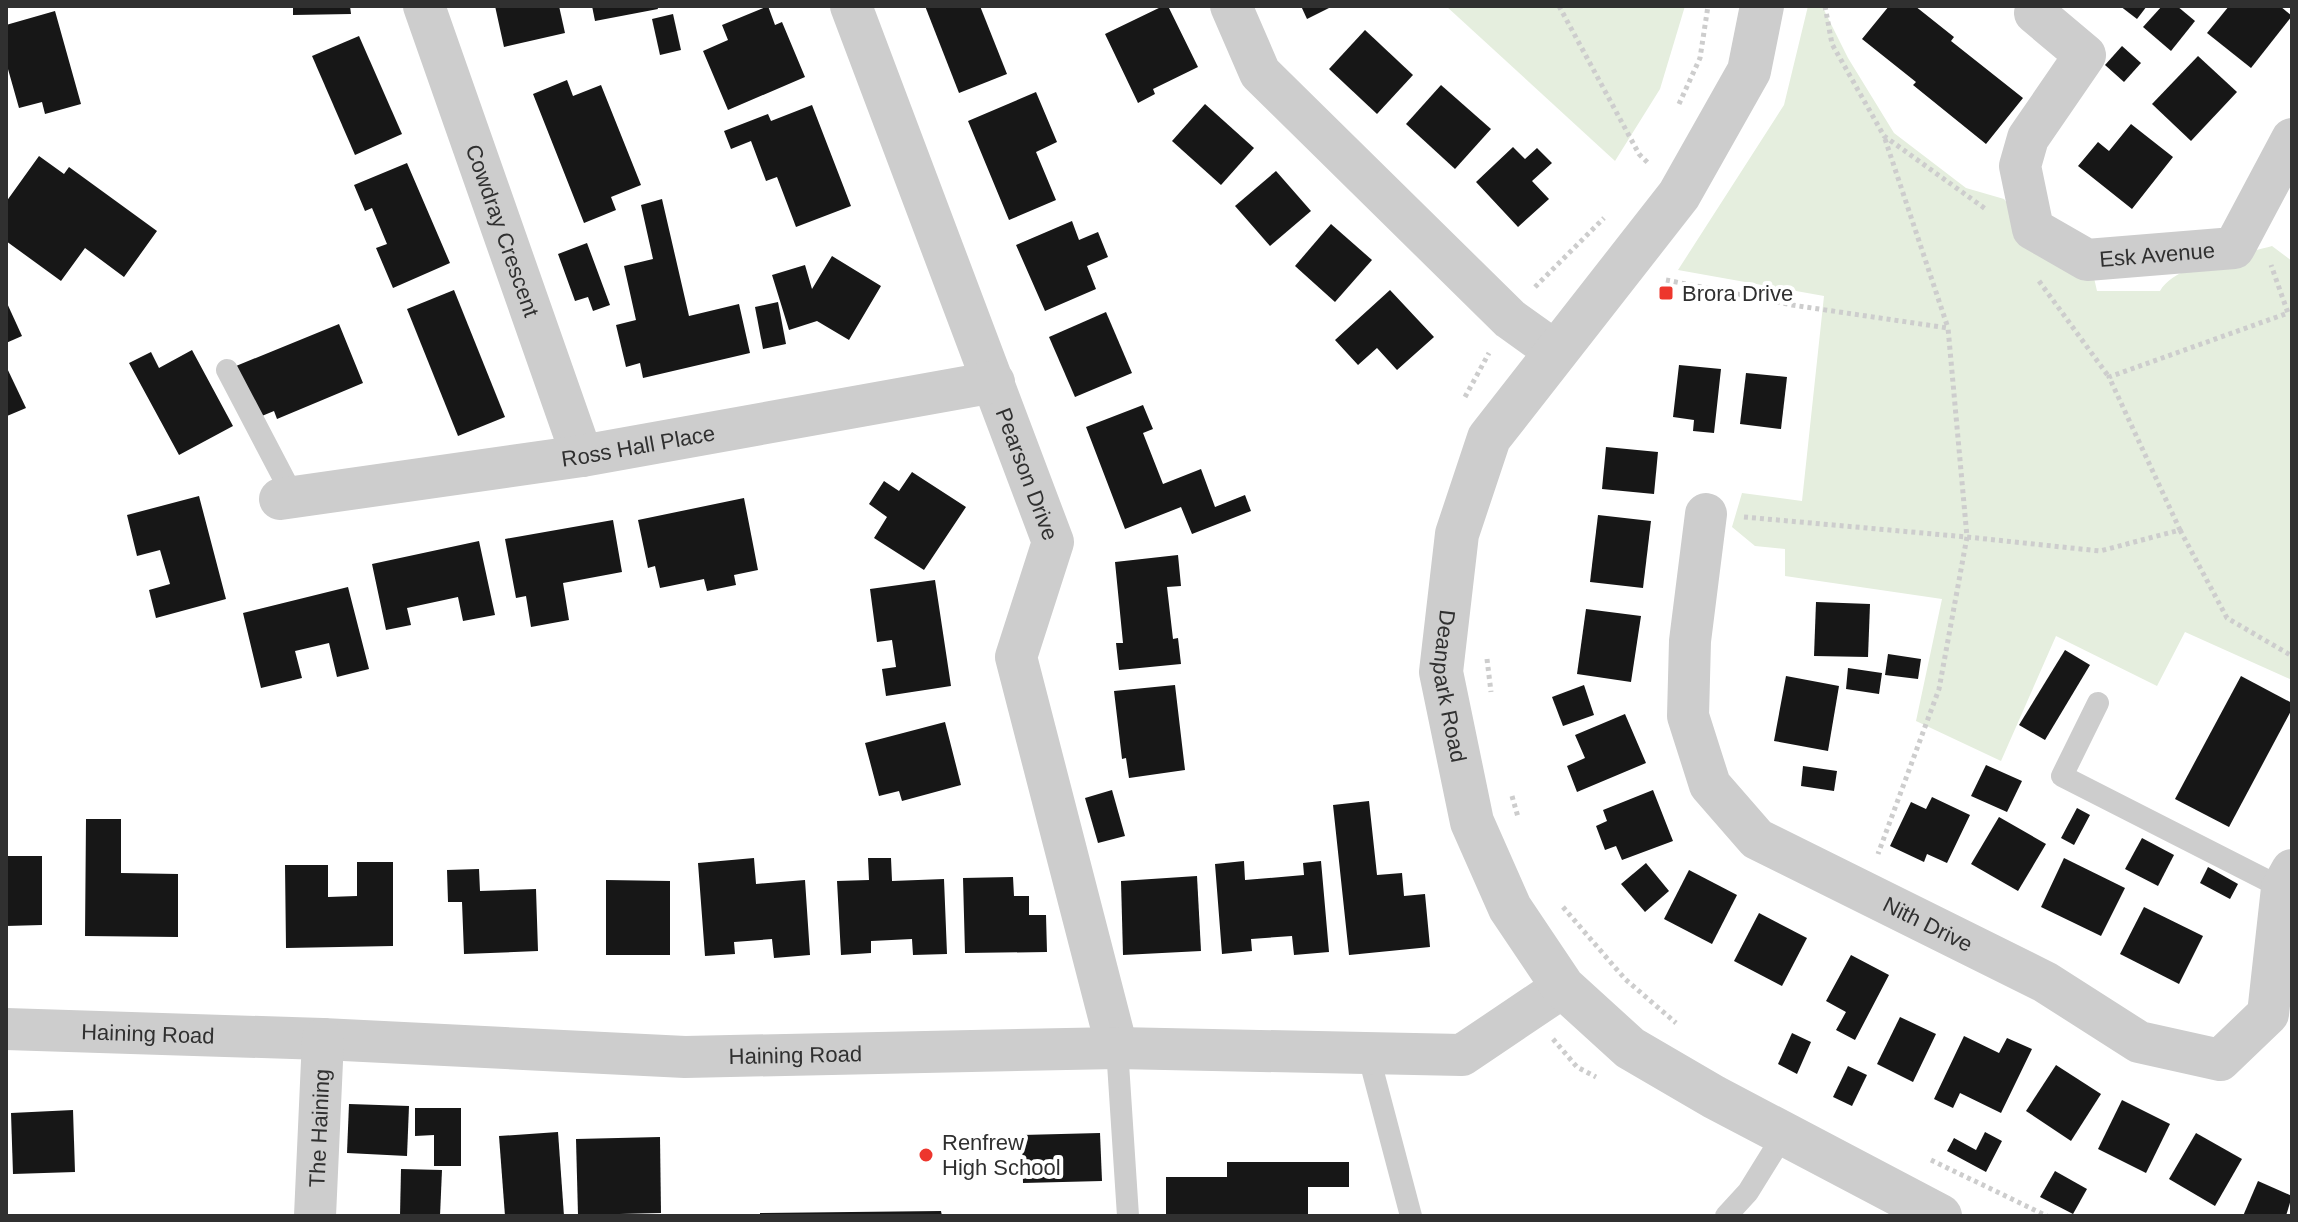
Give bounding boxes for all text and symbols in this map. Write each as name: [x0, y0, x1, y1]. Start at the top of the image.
street label: Cowdray Crescent: [461, 141, 545, 320]
street label: Esk Avenue: [2098, 237, 2216, 271]
place label: Brora Drive: [1682, 281, 1793, 306]
marker: Brora Drive: [1657, 284, 1675, 302]
street label: Pearson Drive: [991, 404, 1064, 544]
street label: Ross Hall Place: [560, 420, 717, 471]
street label: Deanpark Road: [1428, 609, 1472, 764]
street label: Nith Drive: [1879, 891, 1977, 957]
street label: Haining Road: [81, 1019, 215, 1048]
street label: Haining Road: [728, 1041, 862, 1069]
street label: The Haining: [304, 1068, 334, 1188]
place label: Renfrew High School: [942, 1130, 1061, 1180]
marker: Renfrew High School: [917, 1146, 935, 1164]

